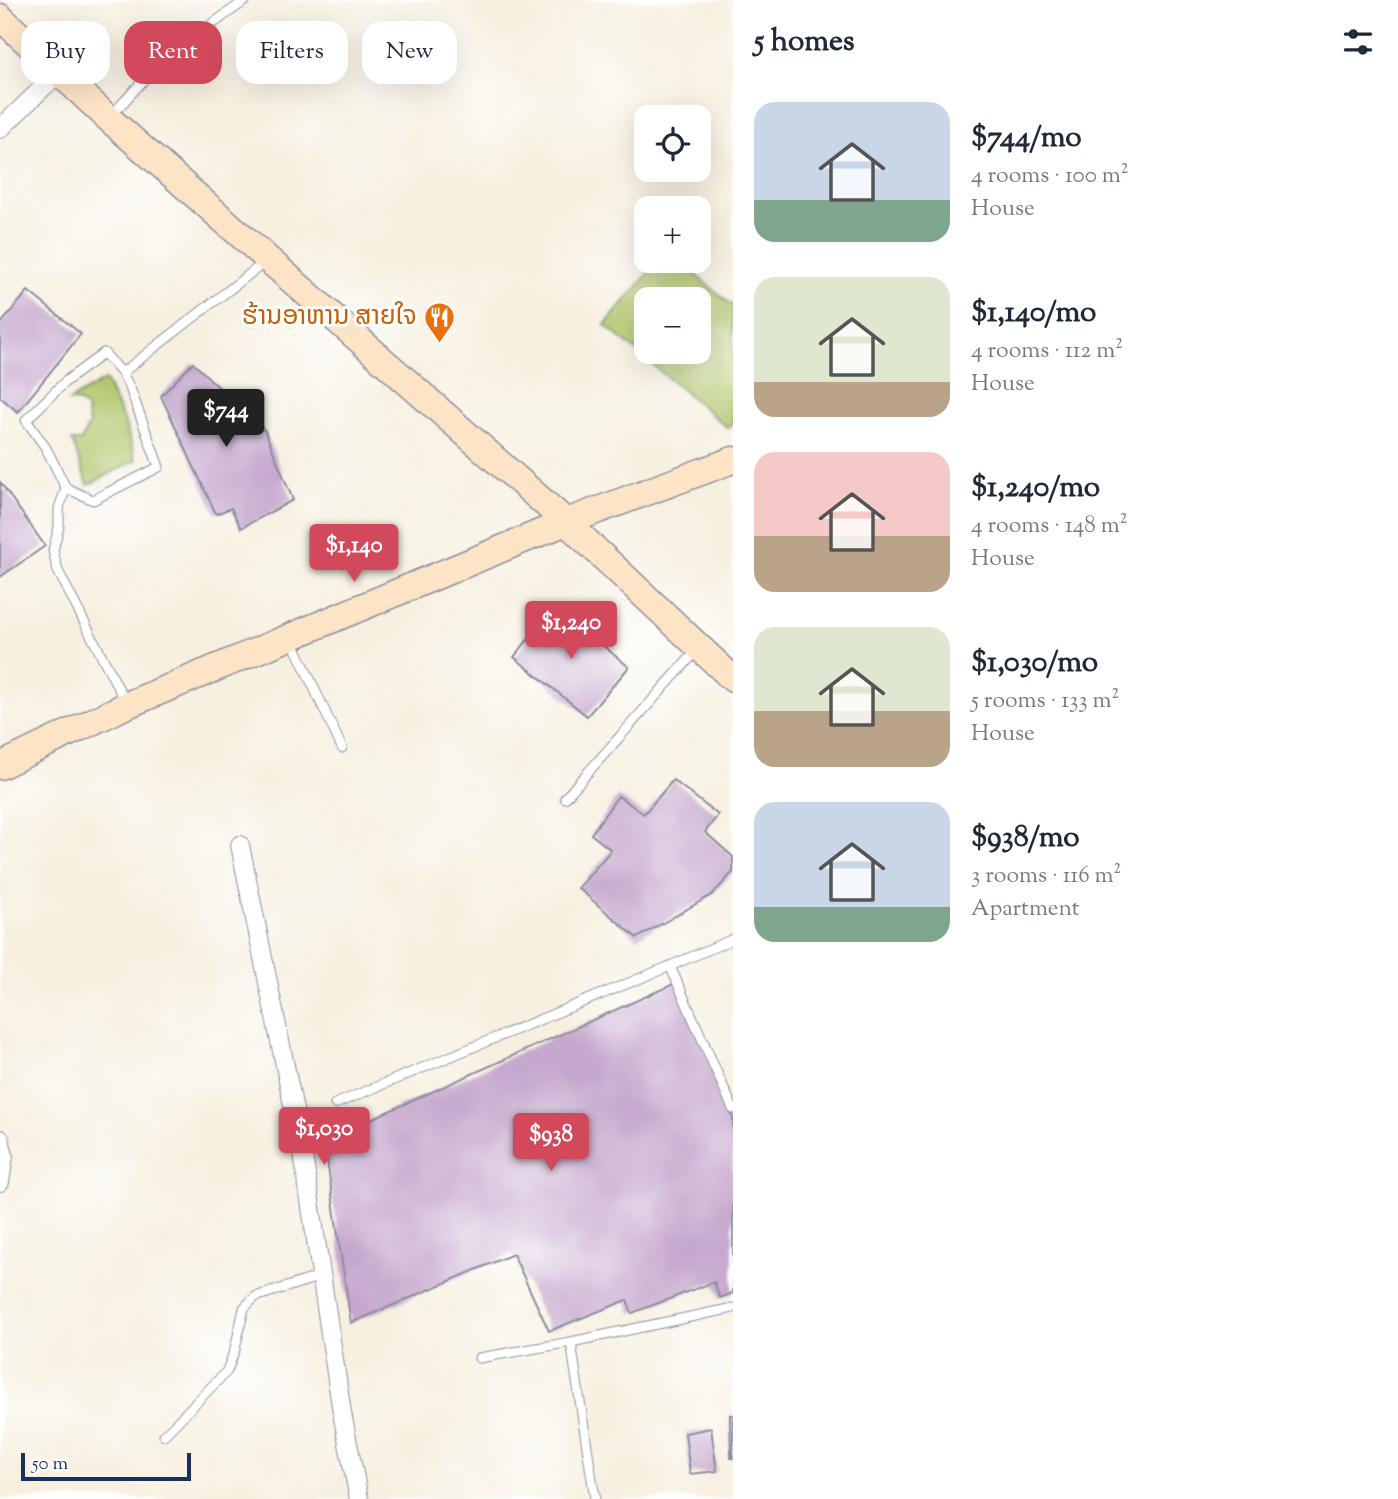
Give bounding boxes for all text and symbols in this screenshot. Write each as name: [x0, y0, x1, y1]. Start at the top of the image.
chip: Buy: [21, 21, 110, 84]
chip: Rent: [124, 21, 222, 84]
chip: Filters: [236, 21, 348, 84]
chip: New: [362, 21, 457, 84]
text: 5 homes: [754, 21, 855, 64]
icon: filters: [1339, 23, 1377, 61]
map controls: [634, 105, 711, 364]
button: locate: [634, 105, 711, 182]
text: $744/mo: [971, 117, 1082, 160]
icon: home: [810, 130, 894, 214]
text: 4 rooms · 100 m²: [971, 160, 1129, 193]
text: House: [971, 193, 1035, 226]
button: +: [634, 196, 711, 273]
button: −: [634, 287, 711, 364]
text: $1,140/mo: [971, 292, 1096, 335]
place label: ຮ້ານອາຫານ ສາຍໃຈ: [242, 299, 417, 336]
restaurant icon: ຮ້ານອາຫານ ສາຍໃຈ: [423, 300, 457, 344]
icon: home: [810, 305, 894, 389]
text: 4 rooms · 112 m²: [971, 335, 1123, 368]
text: House: [971, 368, 1035, 401]
pin: $744: [185, 390, 267, 449]
text: $744: [203, 395, 249, 428]
text: $1,240/mo: [971, 467, 1100, 510]
icon: home: [810, 480, 894, 564]
text: 4 rooms · 148 m²: [971, 510, 1128, 543]
pin: $1,140: [297, 524, 411, 584]
text: $1,140: [325, 530, 383, 563]
text: House: [971, 543, 1035, 576]
pin: $1,240: [514, 602, 628, 661]
text: $1,240: [541, 607, 601, 640]
text: $1,030/mo: [971, 642, 1098, 685]
icon: home: [810, 655, 894, 739]
text: 5 rooms · 133 m²: [971, 685, 1119, 718]
text: House: [971, 718, 1035, 751]
text: $938/mo: [971, 817, 1080, 860]
icon: home: [810, 830, 894, 914]
text: 3 rooms · 116 m²: [971, 860, 1121, 893]
text: Apartment: [971, 893, 1080, 926]
pin: $1,030: [267, 1108, 381, 1167]
text: $1,030: [295, 1113, 353, 1146]
pin: $938: [510, 1114, 592, 1173]
text: $938: [529, 1119, 573, 1152]
scale bar: [21, 1450, 191, 1482]
text: 50 m: [32, 1451, 68, 1478]

